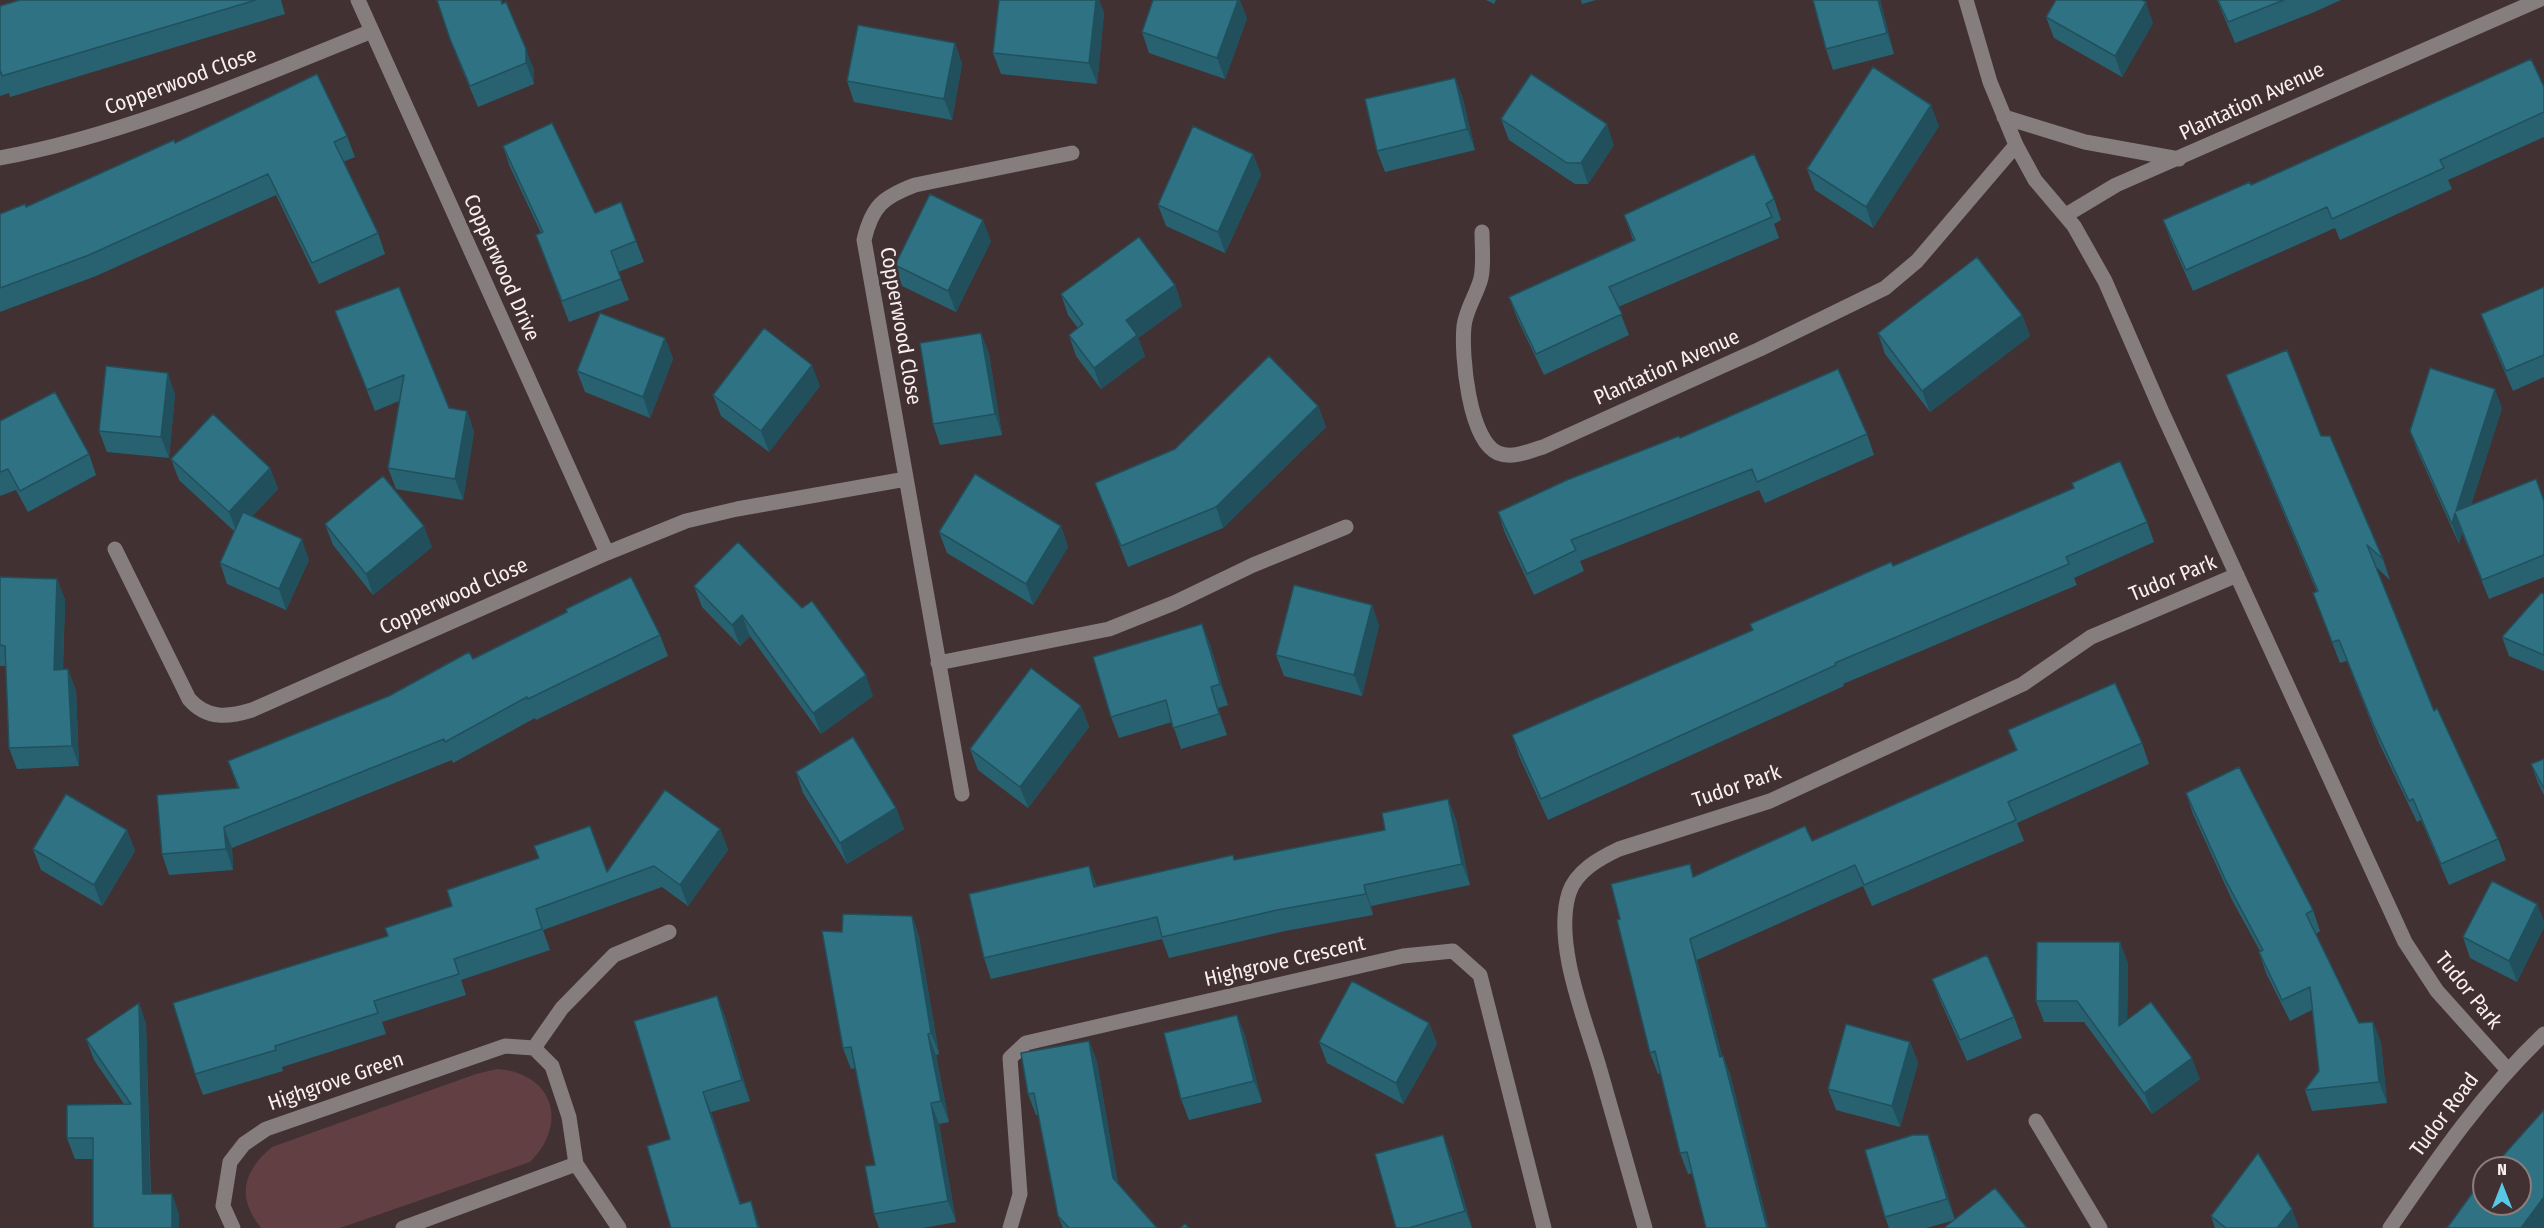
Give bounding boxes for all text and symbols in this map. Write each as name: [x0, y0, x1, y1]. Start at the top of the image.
street label: Copperwood Close: [102, 43, 260, 121]
street label: Plantation Avenue: [2176, 57, 2328, 147]
street label: Copperwood Drive: [457, 191, 545, 345]
street label: Copperwood Close: [874, 245, 926, 407]
street label: Plantation Avenue: [1590, 325, 1744, 411]
street label: Tudor Park: [2126, 550, 2220, 608]
street label: Copperwood Close: [376, 553, 532, 641]
street label: Tudor Park: [1690, 760, 1784, 814]
street label: Highgrove Crescent: [1202, 931, 1368, 993]
street label: Tudor Park: [2429, 947, 2507, 1035]
street label: Highgrove Green: [265, 1047, 407, 1117]
street label: Tudor Road: [2405, 1068, 2485, 1162]
north arrow: [2472, 1156, 2532, 1216]
text: N: [2497, 1160, 2507, 1179]

